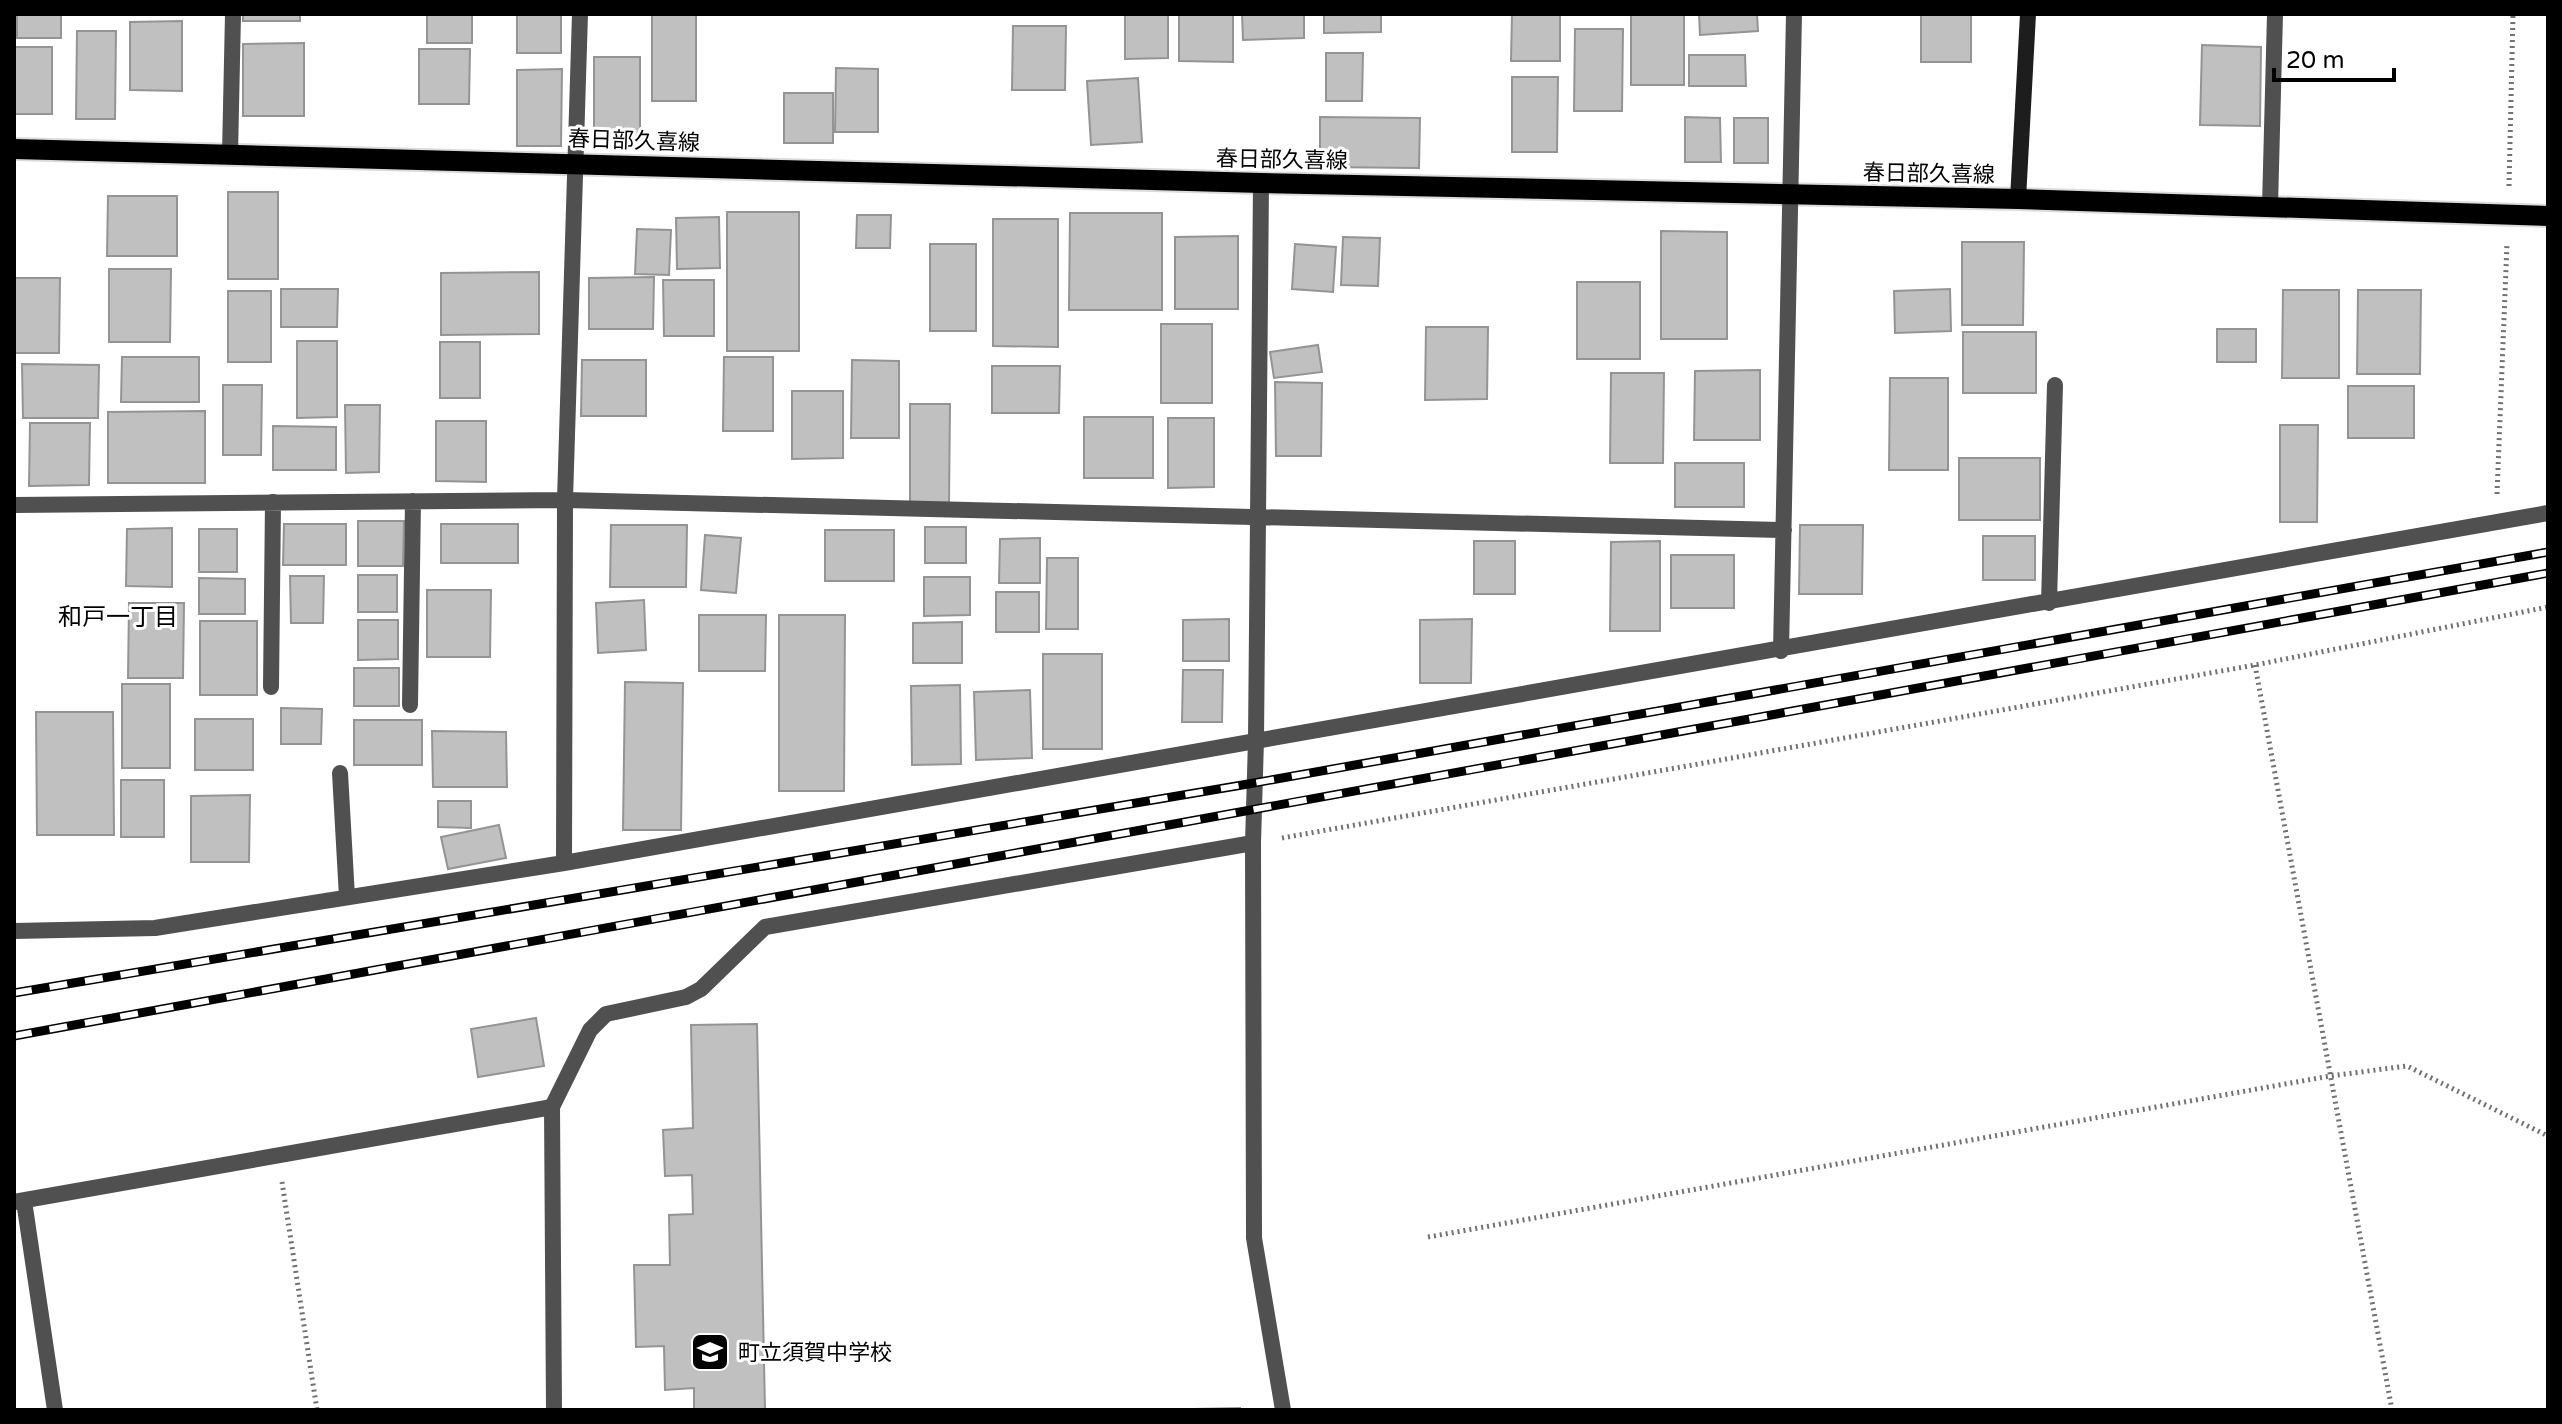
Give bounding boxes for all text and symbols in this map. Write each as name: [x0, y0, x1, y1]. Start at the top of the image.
scale bar: [2274, 32, 2394, 82]
text: 20 m: [2286, 46, 2344, 75]
street label: 春日部久喜線: [568, 126, 700, 156]
street label: 春日部久喜線: [1216, 146, 1348, 174]
street label: 春日部久喜線: [1863, 160, 1995, 188]
district label: 和戸一丁目: [58, 603, 178, 632]
school or university icon: 町立須賀中学校: [689, 1331, 731, 1373]
place label: 町立須賀中学校: [738, 1340, 892, 1366]

